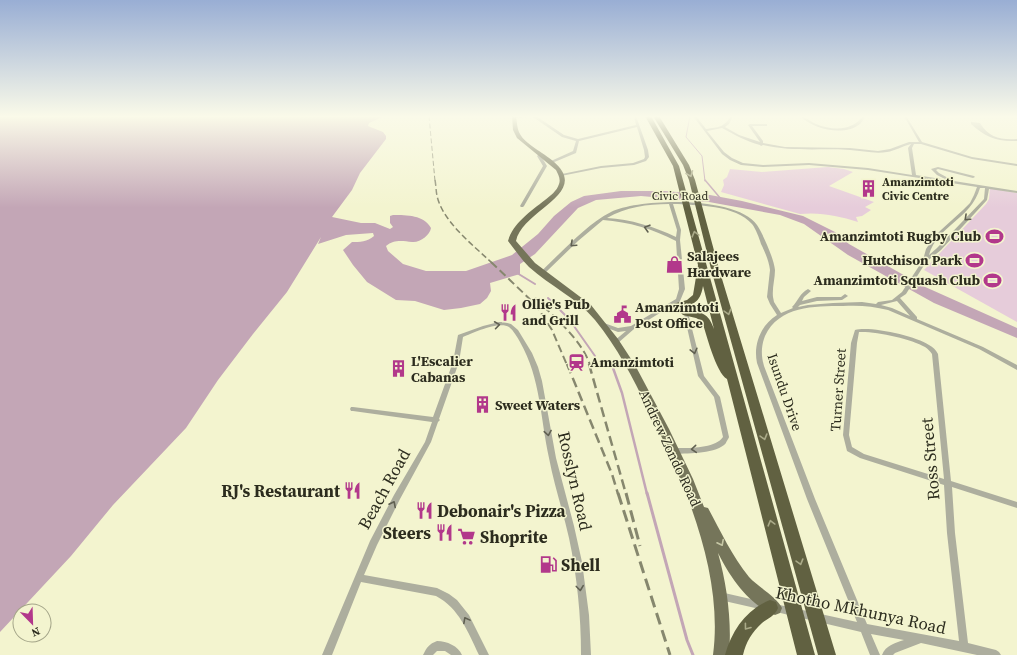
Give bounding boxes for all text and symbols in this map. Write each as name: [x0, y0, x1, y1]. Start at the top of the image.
one-way arrow: [685, 170, 693, 177]
place label: Amanzimtoti Civic Centre: [882, 174, 954, 204]
building icon: Amanzimtoti Civic Centre: [859, 179, 879, 199]
street label: Civic Road: [652, 188, 708, 204]
one-way arrow: [964, 214, 972, 221]
one-way arrow: [644, 224, 651, 233]
place label: Amanzimtoti Rugby Club: [820, 226, 981, 246]
sports icon: Amanzimtoti Rugby Club: [984, 226, 1004, 246]
one-way arrow: [691, 231, 700, 238]
one-way arrow: [570, 239, 578, 247]
place label: Salajees Hardware: [687, 246, 751, 282]
place label: Hutchison Park: [862, 250, 963, 270]
sports icon: Hutchison Park: [965, 250, 985, 270]
shop icon: Salajees Hardware: [664, 254, 684, 274]
place label: Amanzimtoti Squash Club: [813, 270, 980, 290]
sports icon: Amanzimtoti Squash Club: [983, 270, 1003, 290]
place label: Ollie's Pub and Grill: [522, 294, 590, 330]
place label: Amanzimtoti Post Office: [635, 297, 719, 333]
restaurant icon: Ollie's Pub and Grill: [499, 302, 519, 322]
public building icon: Amanzimtoti Post Office: [612, 305, 632, 325]
one-way arrow: [723, 308, 732, 315]
one-way arrow: [494, 321, 500, 330]
street label: Turner Street: [825, 347, 851, 432]
one-way arrow: [690, 348, 698, 354]
place label: L'Escalier Cabanas: [411, 351, 473, 387]
street label: Isundu Drive: [762, 351, 808, 433]
station icon: Amanzimtoti: [567, 352, 587, 372]
place label: Amanzimtoti: [590, 352, 674, 372]
building icon: L'Escalier Cabanas: [388, 359, 408, 379]
street label: Andrew Zondo Road: [634, 386, 706, 510]
building icon: Sweet Waters: [472, 395, 492, 415]
place label: Sweet Waters: [495, 395, 581, 415]
street label: Ross Street: [914, 416, 946, 501]
street label: Rosslyn Road: [552, 429, 598, 533]
one-way arrow: [543, 430, 551, 436]
one-way arrow: [759, 433, 768, 440]
street label: Beach Road: [352, 444, 416, 534]
one-way arrow: [691, 445, 697, 454]
place label: RJ's Restaurant: [221, 479, 341, 503]
restaurant icon: RJ's Restaurant: [343, 481, 363, 501]
place label: Debonair's Pizza: [437, 499, 567, 523]
one-way arrow: [388, 501, 396, 509]
restaurant icon: Debonair's Pizza: [414, 501, 434, 521]
one-way arrow: [767, 519, 776, 526]
place label: Steers: [383, 521, 431, 545]
restaurant icon: Steers: [434, 523, 454, 543]
place label: Shoprite: [480, 525, 548, 549]
supermarket icon: Shoprite: [457, 527, 477, 547]
one-way arrow: [716, 539, 724, 546]
place label: Shell: [561, 553, 601, 577]
fuel station icon: Shell: [538, 555, 558, 575]
one-way arrow: [795, 558, 804, 565]
street label: Khotho Mkhunya Road: [774, 580, 949, 640]
one-way arrow: [576, 585, 585, 591]
north arrow: [12, 603, 52, 643]
one-way arrow: [463, 617, 470, 625]
text: N: [29, 623, 42, 640]
one-way arrow: [745, 623, 752, 630]

